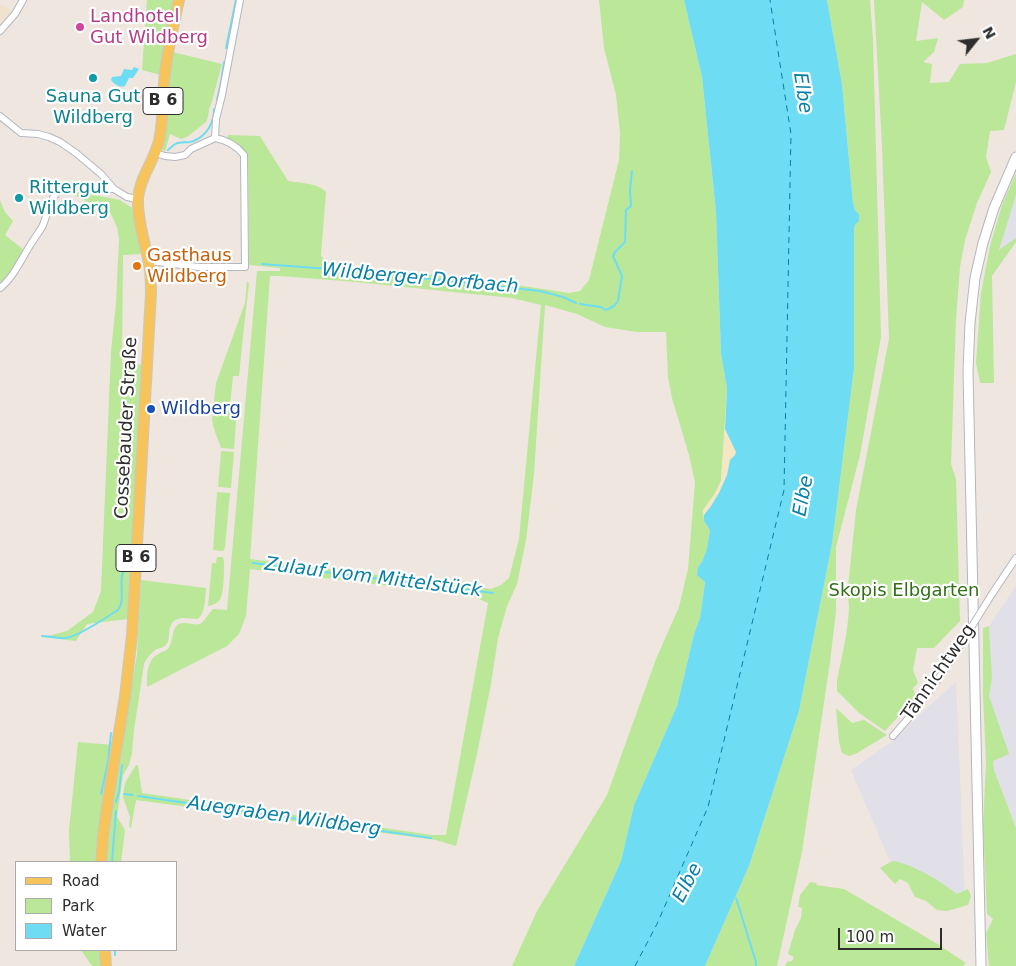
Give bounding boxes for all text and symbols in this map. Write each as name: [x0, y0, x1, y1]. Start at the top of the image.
place label: Landhotel Gut Wildberg: [90, 6, 208, 48]
north arrow: [951, 15, 1001, 65]
marker: Landhotel Gut Wildberg: [74, 21, 86, 33]
text: N: [979, 24, 999, 42]
water label: Elbe: [788, 71, 816, 115]
marker: Sauna Gut Wildberg: [87, 72, 99, 84]
place label: Sauna Gut Wildberg: [46, 86, 140, 128]
road number: B 6: [143, 88, 183, 114]
place label: Rittergut Wildberg: [29, 177, 109, 220]
marker: Rittergut Wildberg: [13, 192, 25, 204]
place label: Gasthaus Wildberg: [147, 245, 232, 288]
water label: Wildberger Dorfbach: [321, 259, 519, 299]
marker: Gasthaus Wildberg: [131, 260, 143, 272]
street label: Cossebauder Straße: [111, 336, 143, 520]
place label: Wildberg: [161, 398, 241, 420]
marker: Wildberg: [145, 403, 157, 415]
water label: Elbe: [789, 474, 819, 518]
road number: B 6: [116, 544, 156, 572]
water label: Zulauf vom Mittelstück: [263, 553, 483, 603]
park label: Skopis Elbgarten: [829, 580, 979, 602]
street label: Tännichtweg: [898, 620, 980, 726]
water label: Auegraben Wildberg: [186, 792, 382, 842]
water label: Elbe: [668, 860, 708, 906]
legend: [15, 861, 178, 951]
text: Road: [62, 872, 100, 890]
text: Park: [62, 897, 94, 915]
scale bar: [841, 918, 945, 950]
text: Water: [62, 922, 106, 940]
text: 100 m: [846, 928, 894, 946]

